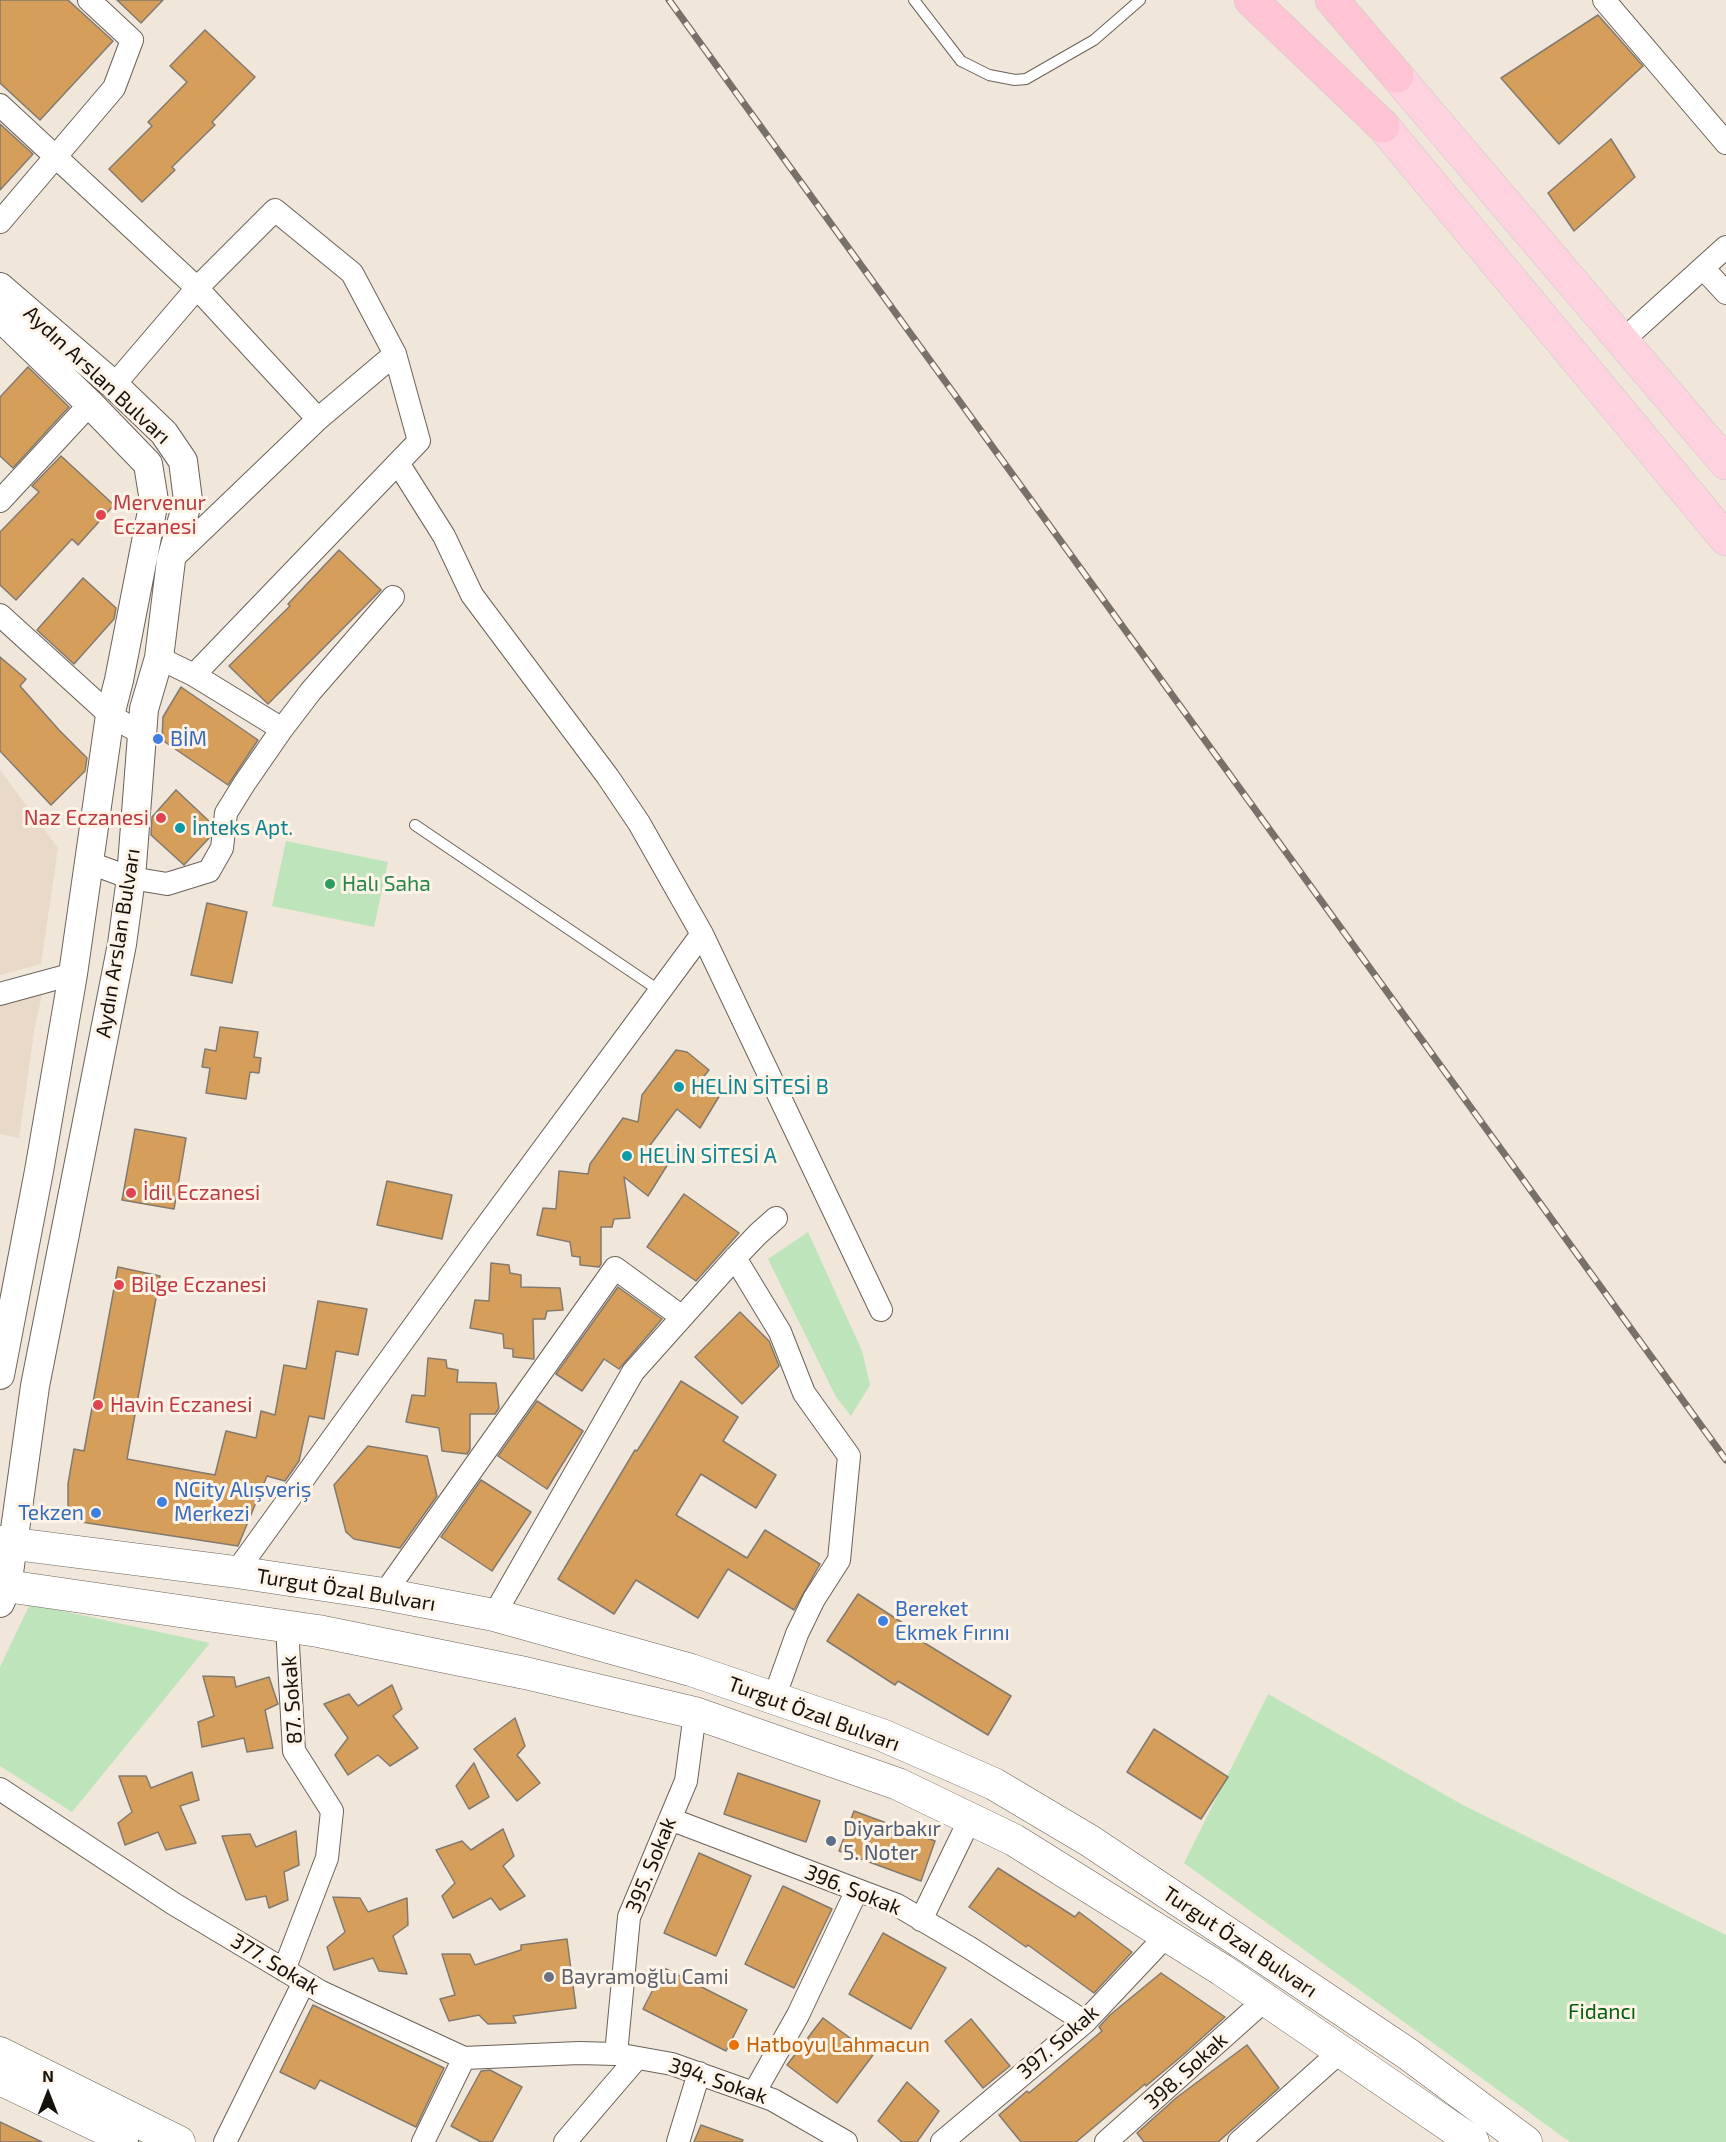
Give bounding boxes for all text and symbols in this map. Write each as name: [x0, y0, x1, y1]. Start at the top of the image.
street label: Aydın Arslan Bulvarı: [18, 300, 176, 450]
place label: Mervenur Eczanesi: [113, 490, 206, 540]
marker: Mervenur Eczanesi: [94, 508, 108, 522]
place label: BİM: [170, 726, 207, 752]
marker: BİM: [151, 732, 165, 746]
place label: Naz Eczanesi: [24, 805, 149, 831]
marker: Naz Eczanesi: [154, 811, 168, 825]
place label: İnteks Apt.: [192, 815, 293, 841]
marker: İnteks Apt.: [173, 821, 187, 835]
street label: Aydın Arslan Bulvarı: [91, 846, 145, 1040]
place label: Halı Saha: [342, 871, 431, 897]
marker: Halı Saha: [323, 877, 337, 891]
place label: HELİN SİTESİ B: [691, 1074, 829, 1100]
marker: HELİN SİTESİ B: [672, 1080, 686, 1094]
place label: HELİN SİTESİ A: [639, 1143, 777, 1169]
marker: HELİN SİTESİ A: [620, 1149, 634, 1163]
place label: İdil Eczanesi: [143, 1180, 260, 1206]
marker: İdil Eczanesi: [124, 1186, 138, 1200]
place label: Bilge Eczanesi: [131, 1272, 267, 1298]
marker: Bilge Eczanesi: [112, 1278, 126, 1292]
place label: Havin Eczanesi: [110, 1392, 252, 1418]
marker: Havin Eczanesi: [91, 1398, 105, 1412]
place label: NCity Alışveriş Merkezi: [174, 1477, 311, 1527]
marker: NCity Alışveriş Merkezi: [155, 1495, 169, 1509]
place label: Tekzen: [18, 1500, 84, 1526]
marker: Tekzen: [89, 1506, 103, 1520]
street label: Turgut Özal Bulvarı: [255, 1563, 437, 1617]
place label: Bereket Ekmek Fırını: [895, 1596, 1010, 1646]
marker: Bereket Ekmek Fırını: [876, 1614, 890, 1628]
street label: 87. Sokak: [276, 1655, 308, 1745]
street label: Turgut Özal Bulvarı: [725, 1671, 903, 1757]
street label: 395. Sokak: [620, 1813, 682, 1917]
place label: Diyarbakır 5. Noter: [843, 1816, 941, 1866]
marker: Diyarbakır 5. Noter: [824, 1834, 838, 1848]
street label: 396. Sokak: [801, 1859, 905, 1921]
street label: Turgut Özal Bulvarı: [1158, 1881, 1322, 2003]
street label: 377. Sokak: [226, 1928, 324, 2000]
place label: Bayramoğlu Cami: [561, 1964, 729, 1990]
marker: Bayramoğlu Cami: [542, 1970, 556, 1984]
park label: Fidancı: [1568, 1999, 1636, 2025]
street label: 397. Sokak: [1012, 2000, 1104, 2084]
street label: 398. Sokak: [1139, 2027, 1233, 2115]
place label: Hatboyu Lahmacun: [746, 2032, 930, 2058]
marker: Hatboyu Lahmacun: [727, 2038, 741, 2052]
street label: 394. Sokak: [665, 2052, 771, 2110]
north arrow: [18, 2064, 78, 2124]
text: N: [42, 2066, 54, 2085]

